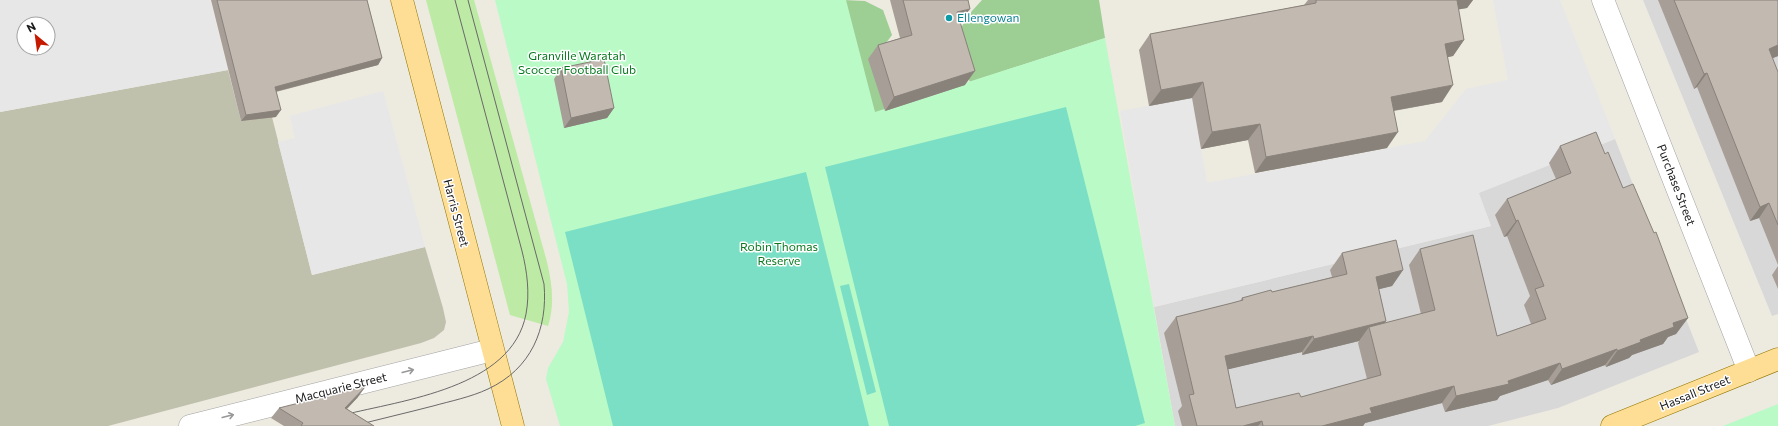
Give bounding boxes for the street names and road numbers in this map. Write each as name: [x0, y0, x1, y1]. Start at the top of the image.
street label: Purchase Street: [1655, 142, 1699, 227]
street label: Harris Street: [441, 177, 473, 248]
street label: Macquarie Street: [293, 369, 388, 405]
street label: Hassall Street: [1657, 372, 1732, 413]

